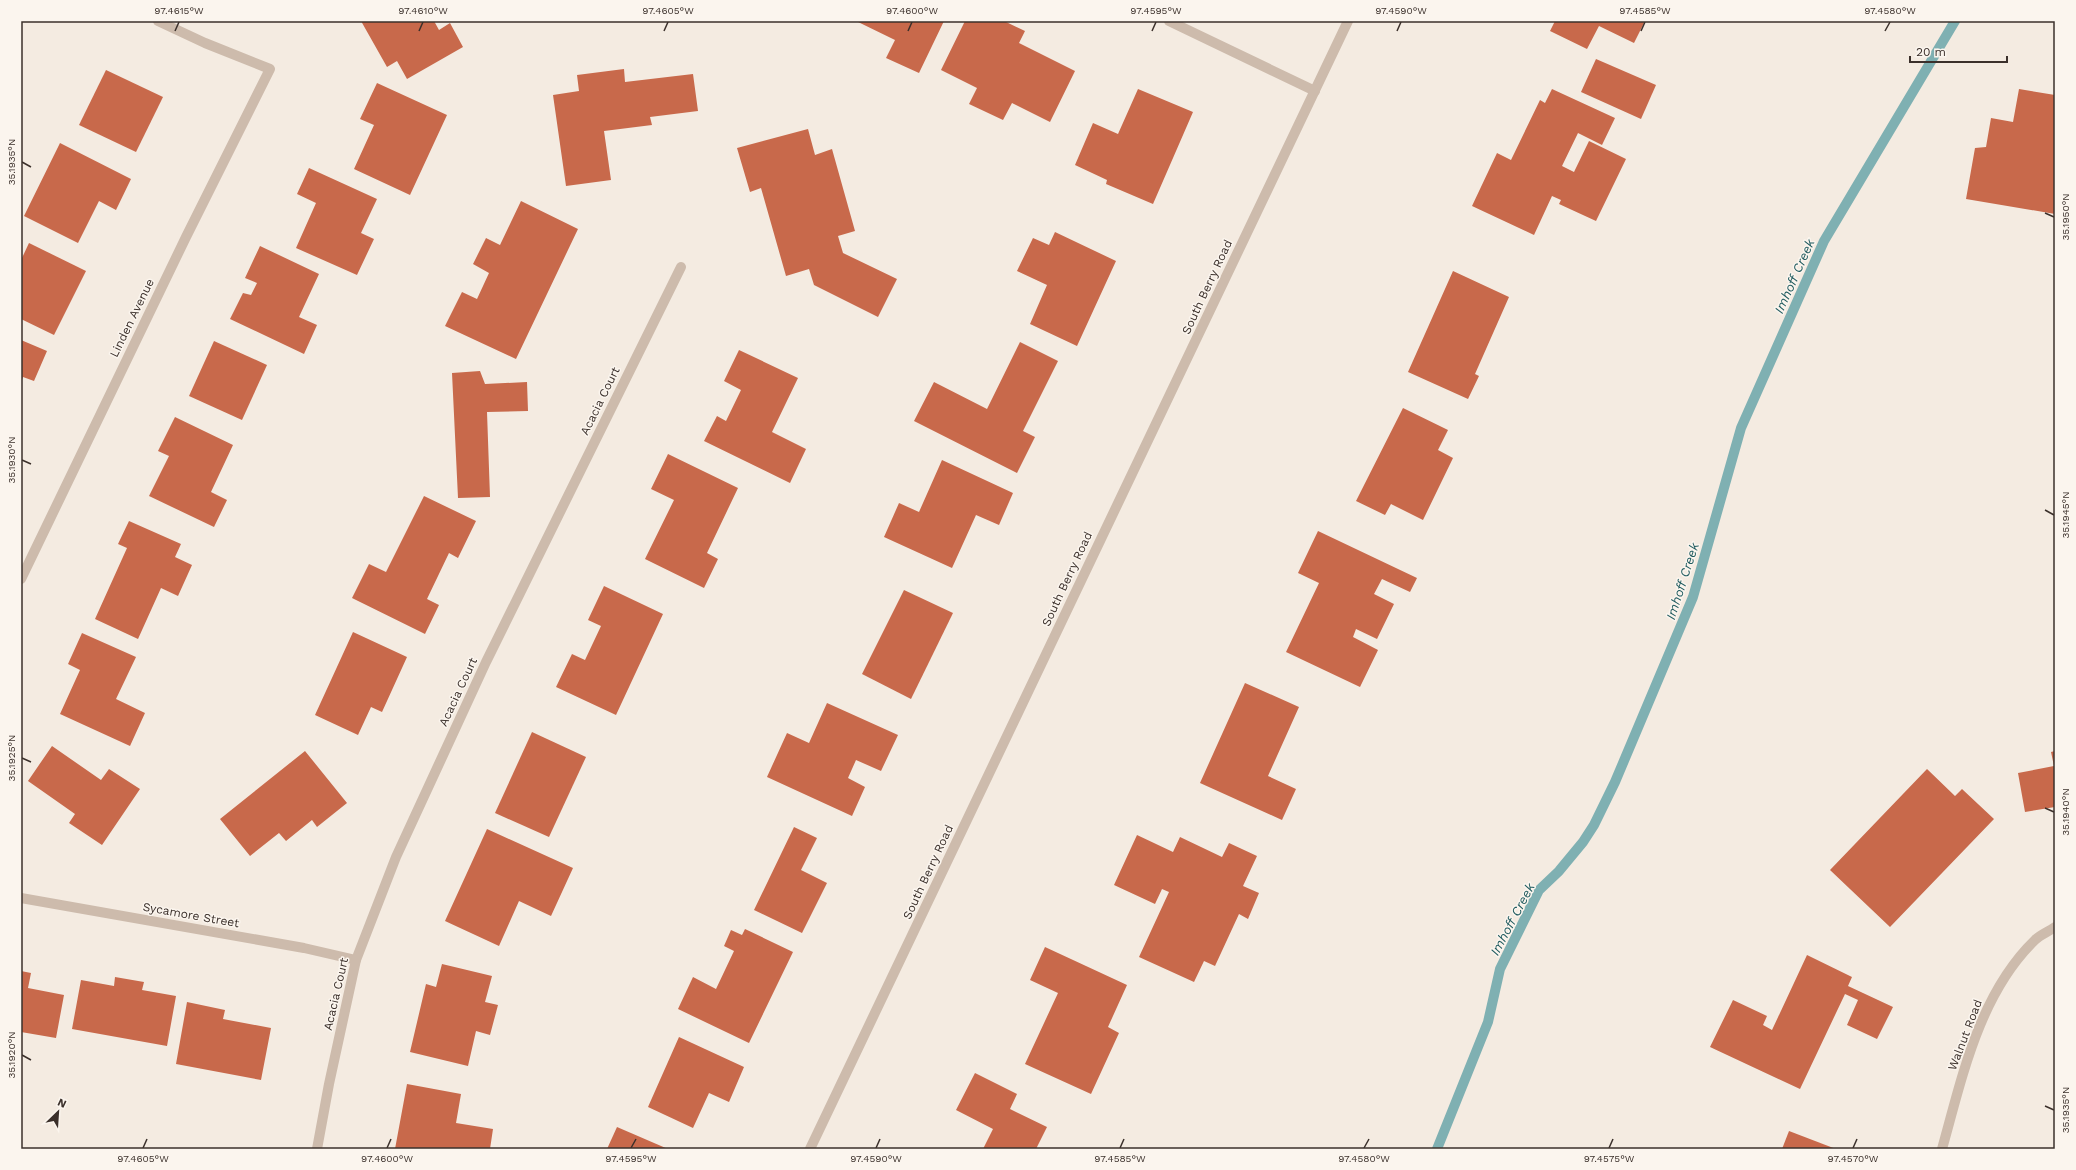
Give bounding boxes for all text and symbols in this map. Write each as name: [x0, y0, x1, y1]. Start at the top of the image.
text: 97.4615°W: [154, 5, 204, 16]
text: 97.4610°W: [398, 5, 448, 16]
text: 97.4605°W: [642, 5, 694, 16]
text: 97.4600°W: [886, 5, 938, 16]
text: 97.4595°W: [1130, 5, 1182, 16]
text: 97.4590°W: [1375, 5, 1427, 16]
text: 97.4585°W: [1619, 5, 1671, 16]
text: 97.4580°W: [1864, 5, 1916, 16]
scale bar: [1910, 38, 2007, 64]
text: 20 m: [1916, 45, 1946, 59]
text: 35.1935°N: [6, 139, 17, 185]
text: 35.1950°N: [2060, 193, 2071, 241]
water label: Imhoff Creek: [1771, 236, 1818, 316]
street label: South Berry Road: [1179, 238, 1235, 336]
street label: Linden Avenue: [107, 276, 157, 360]
street label: Acacia Court: [577, 365, 623, 437]
text: 35.1930°N: [6, 437, 17, 484]
text: 35.1945°N: [2060, 491, 2071, 539]
street label: South Berry Road: [1039, 530, 1095, 628]
water label: Imhoff Creek: [1663, 540, 1702, 621]
street label: Acacia Court: [436, 655, 480, 729]
text: 35.1925°N: [6, 735, 17, 781]
text: 35.1940°N: [2060, 788, 2071, 836]
street label: South Berry Road: [900, 823, 956, 921]
water label: Imhoff Creek: [1487, 880, 1538, 958]
street label: Sycamore Street: [142, 900, 240, 930]
street label: Acacia Court: [321, 956, 351, 1032]
street label: Walnut Road: [1945, 998, 1985, 1072]
text: 35.1920°N: [6, 1031, 17, 1079]
text: 35.1935°N: [2060, 1087, 2071, 1133]
north arrow: [38, 1092, 78, 1132]
text: N: [56, 1096, 68, 1111]
text: 97.4605°W: [117, 1153, 169, 1164]
text: 97.4600°W: [361, 1153, 413, 1164]
text: 97.4595°W: [605, 1153, 657, 1164]
text: 97.4590°W: [850, 1153, 902, 1164]
text: 97.4585°W: [1094, 1153, 1146, 1164]
text: 97.4580°W: [1338, 1153, 1390, 1164]
text: 97.4575°W: [1584, 1153, 1635, 1164]
text: 97.4570°W: [1828, 1153, 1879, 1164]

